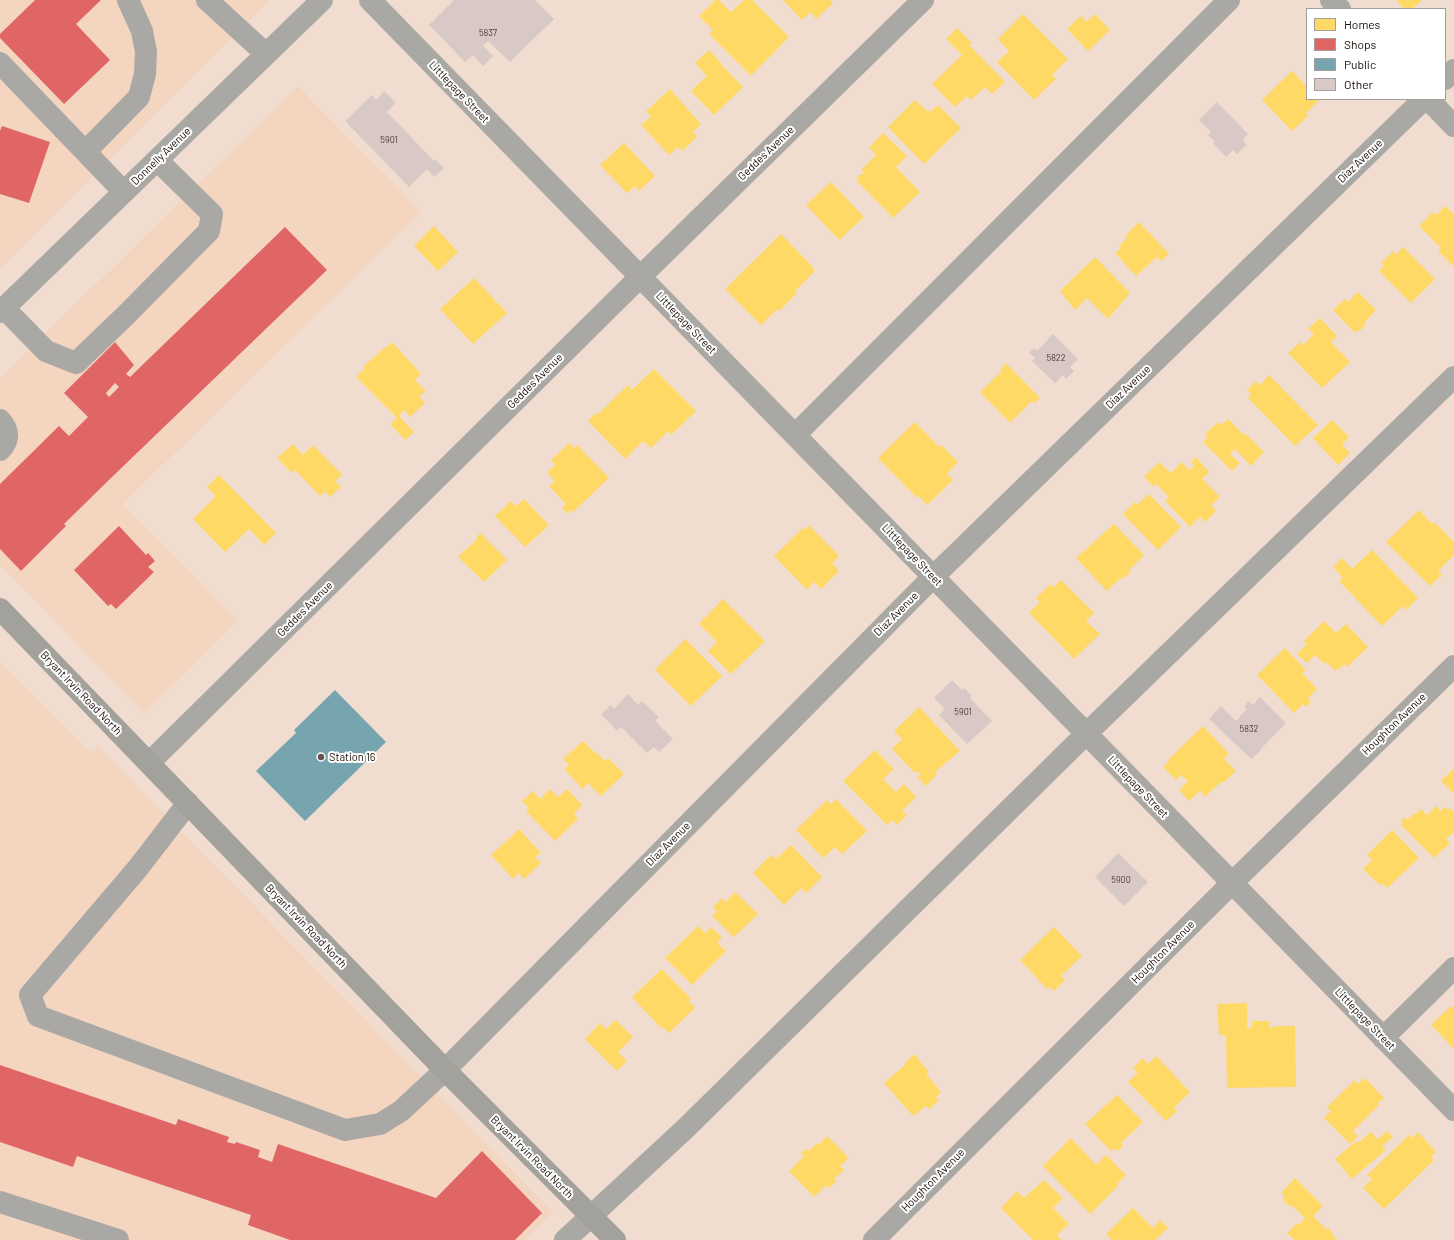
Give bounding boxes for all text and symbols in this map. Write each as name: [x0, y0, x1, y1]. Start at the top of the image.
legend: [1306, 8, 1446, 100]
text: Homes: [1344, 17, 1380, 31]
house number: 5837: [479, 28, 497, 38]
text: Shops: [1344, 37, 1376, 51]
text: Public: [1344, 57, 1376, 71]
street label: Littlepage Street: [426, 58, 492, 126]
text: Other: [1344, 77, 1373, 91]
street label: Geddes Avenue: [735, 123, 797, 183]
street label: Donnelly Avenue: [128, 124, 194, 188]
house number: 5901: [380, 135, 398, 145]
street label: Diaz Avenue: [1335, 136, 1385, 186]
street label: Littlepage Street: [653, 289, 719, 357]
street label: Geddes Avenue: [505, 351, 565, 411]
house number: 5822: [1047, 353, 1065, 363]
street label: Diaz Avenue: [1103, 362, 1153, 412]
street label: Littlepage Street: [879, 521, 945, 589]
street label: Geddes Avenue: [275, 579, 335, 639]
street label: Diaz Avenue: [871, 589, 921, 639]
street label: Bryant Irvin Road North: [38, 648, 124, 738]
street label: Houghton Avenue: [1359, 690, 1429, 758]
house number: 5901: [954, 707, 972, 717]
house number: 5832: [1240, 724, 1258, 734]
place label: Station 16: [329, 750, 375, 764]
marker: Station 16: [316, 752, 326, 762]
street label: Littlepage Street: [1105, 753, 1171, 821]
street label: Diaz Avenue: [643, 819, 693, 869]
house number: 5900: [1111, 875, 1131, 885]
street label: Bryant Irvin Road North: [263, 881, 349, 971]
street label: Houghton Avenue: [1129, 918, 1197, 986]
street label: Littlepage Street: [1332, 985, 1398, 1053]
street label: Bryant Irvin Road North: [488, 1113, 576, 1201]
street label: Houghton Avenue: [899, 1146, 967, 1214]

